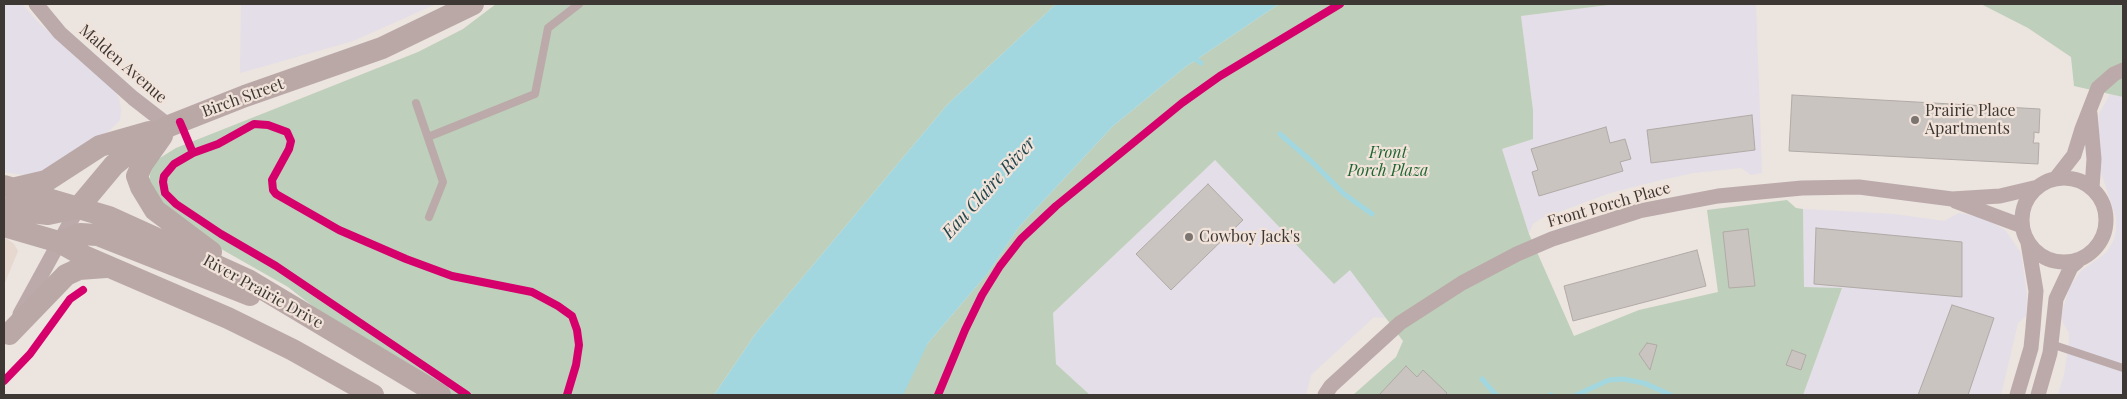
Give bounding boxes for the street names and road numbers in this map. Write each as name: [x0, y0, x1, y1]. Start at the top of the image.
street label: Malden Avenue: [75, 21, 171, 107]
street label: Birch Street: [200, 74, 286, 122]
street label: Front Porch Place: [1545, 178, 1673, 232]
street label: River Prairie Drive: [200, 251, 326, 333]

